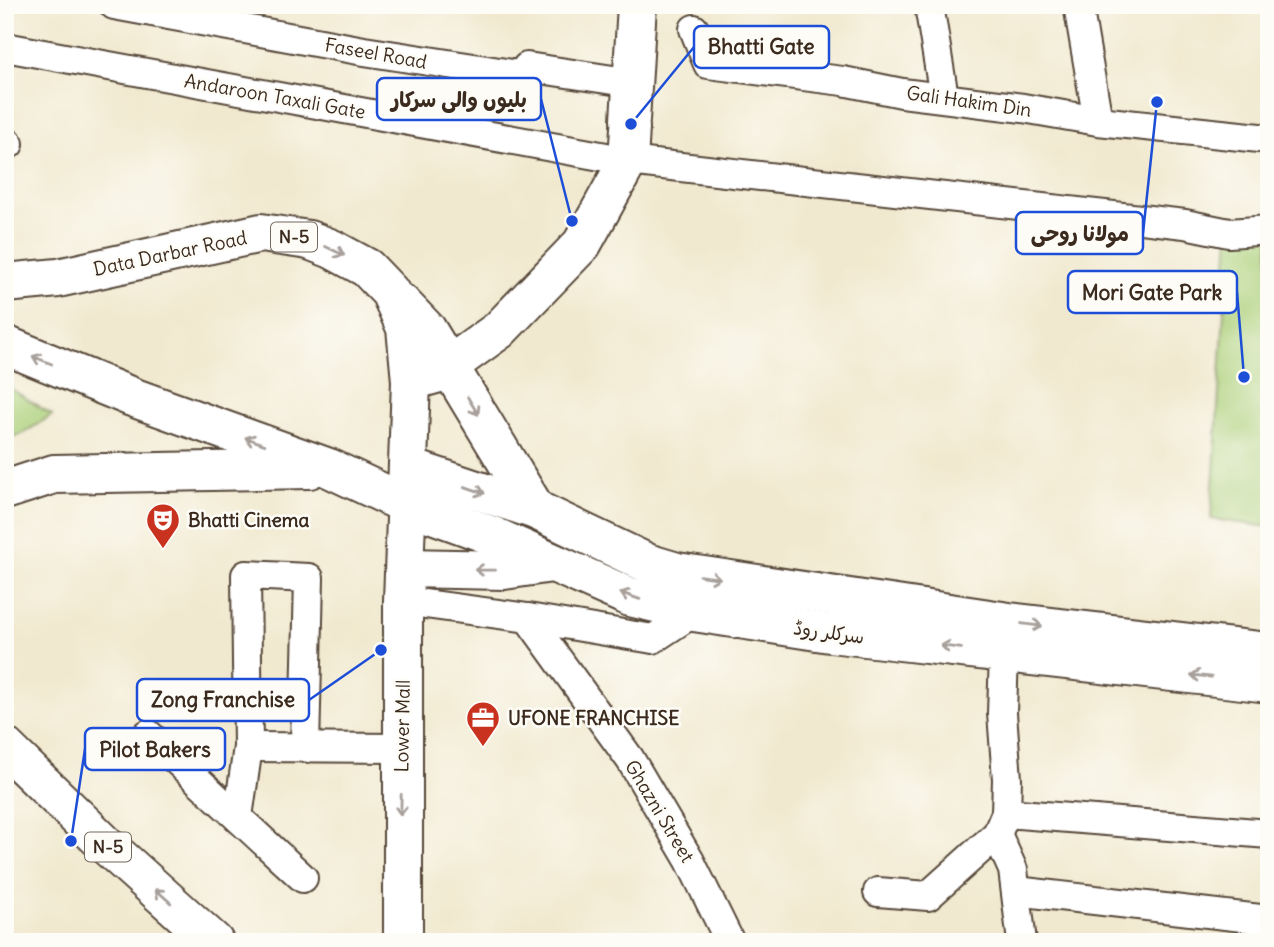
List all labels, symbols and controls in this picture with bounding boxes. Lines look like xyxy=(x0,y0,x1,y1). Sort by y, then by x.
callout: Bhatti Gate xyxy=(694,26,829,68)
street label: Faseel Road xyxy=(323,32,429,74)
text: Bhatti Gate xyxy=(707,33,815,60)
street label: Andaroon Taxali Gate xyxy=(183,68,367,124)
callout: بلیوں والی سرکار xyxy=(377,78,541,120)
street label: Gali Hakim Din xyxy=(905,80,1033,122)
text: بلیوں والی سرکار xyxy=(389,86,527,114)
callout: مولانا روحی xyxy=(1016,212,1143,254)
text: مولانا روحی xyxy=(1031,220,1129,248)
road number: N-5 xyxy=(271,222,317,251)
street label: Data Darbar Road xyxy=(91,225,249,281)
one-way arrow xyxy=(324,245,345,258)
callout: Mori Gate Park xyxy=(1068,271,1237,313)
text: Mori Gate Park xyxy=(1082,279,1223,306)
one-way arrow xyxy=(32,353,54,366)
one-way arrow xyxy=(467,395,481,415)
one-way arrow xyxy=(244,434,266,446)
one-way arrow xyxy=(464,484,486,497)
theatre icon: Bhatti Cinema xyxy=(144,501,182,550)
place label: Bhatti Cinema xyxy=(188,508,310,532)
one-way arrow xyxy=(474,563,497,577)
one-way arrow xyxy=(698,571,721,584)
one-way arrow xyxy=(619,589,641,601)
street label: سرکلر روڈ xyxy=(792,615,866,649)
one-way arrow xyxy=(1020,619,1043,632)
one-way arrow xyxy=(940,641,962,654)
one-way arrow xyxy=(1190,669,1213,682)
callout: Zong Franchise xyxy=(137,679,309,721)
street label: Lower Mall xyxy=(389,679,415,773)
text: Zong Franchise xyxy=(151,686,295,713)
office icon: UFONE FRANCHISE xyxy=(464,699,502,748)
place label: UFONE FRANCHISE xyxy=(508,706,679,730)
callout: Pilot Bakers xyxy=(85,728,225,770)
text: Pilot Bakers xyxy=(99,736,211,763)
street label: Ghazni Street xyxy=(620,755,700,867)
one-way arrow xyxy=(394,794,408,817)
road number: N-5 xyxy=(85,832,131,862)
one-way arrow xyxy=(154,888,172,904)

